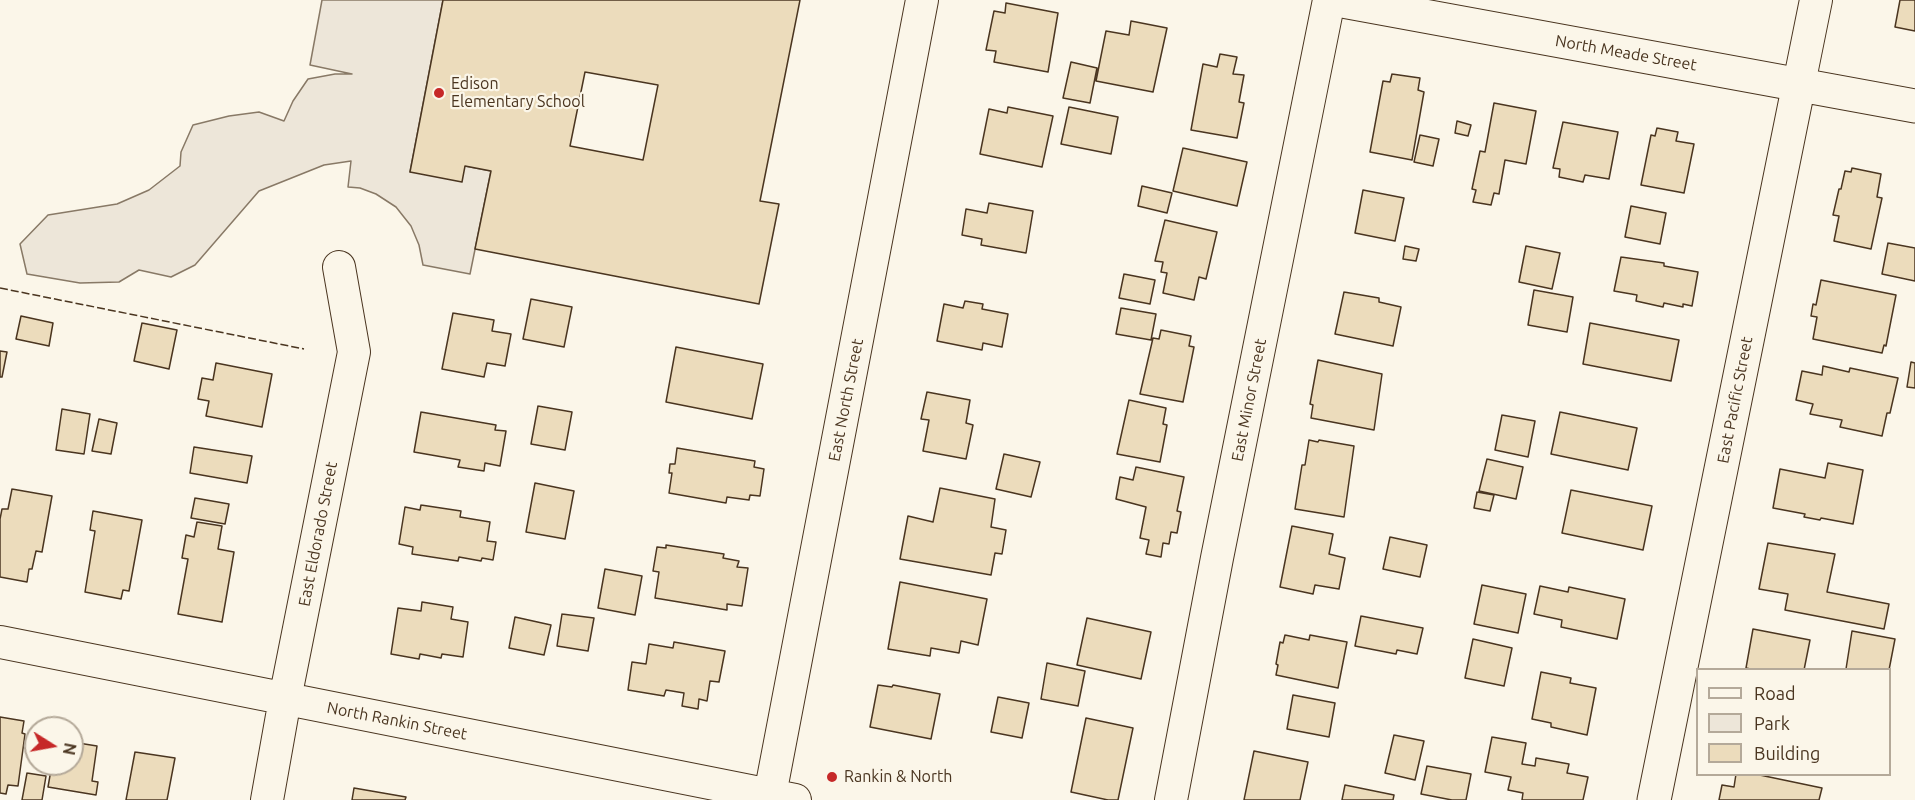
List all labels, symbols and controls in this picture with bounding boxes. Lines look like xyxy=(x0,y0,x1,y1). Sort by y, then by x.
street label: North Meade Street xyxy=(1554,31,1698,75)
place label: Edison Elementary School xyxy=(451,74,585,112)
marker: Edison Elementary School xyxy=(432,86,446,100)
street label: East Pacific Street xyxy=(1713,335,1757,465)
street label: East North Street xyxy=(825,337,867,463)
street label: East Minor Street xyxy=(1228,337,1270,463)
street label: East Eldorado Street xyxy=(295,460,341,608)
legend xyxy=(1696,668,1891,776)
text: Road xyxy=(1754,683,1796,703)
street label: North Rankin Street xyxy=(325,698,469,744)
text: Park xyxy=(1754,713,1790,733)
north arrow xyxy=(24,716,84,776)
text: N xyxy=(60,741,80,757)
text: Building xyxy=(1754,743,1820,763)
place label: Rankin & North xyxy=(844,767,952,787)
marker: Rankin & North xyxy=(825,770,839,784)

